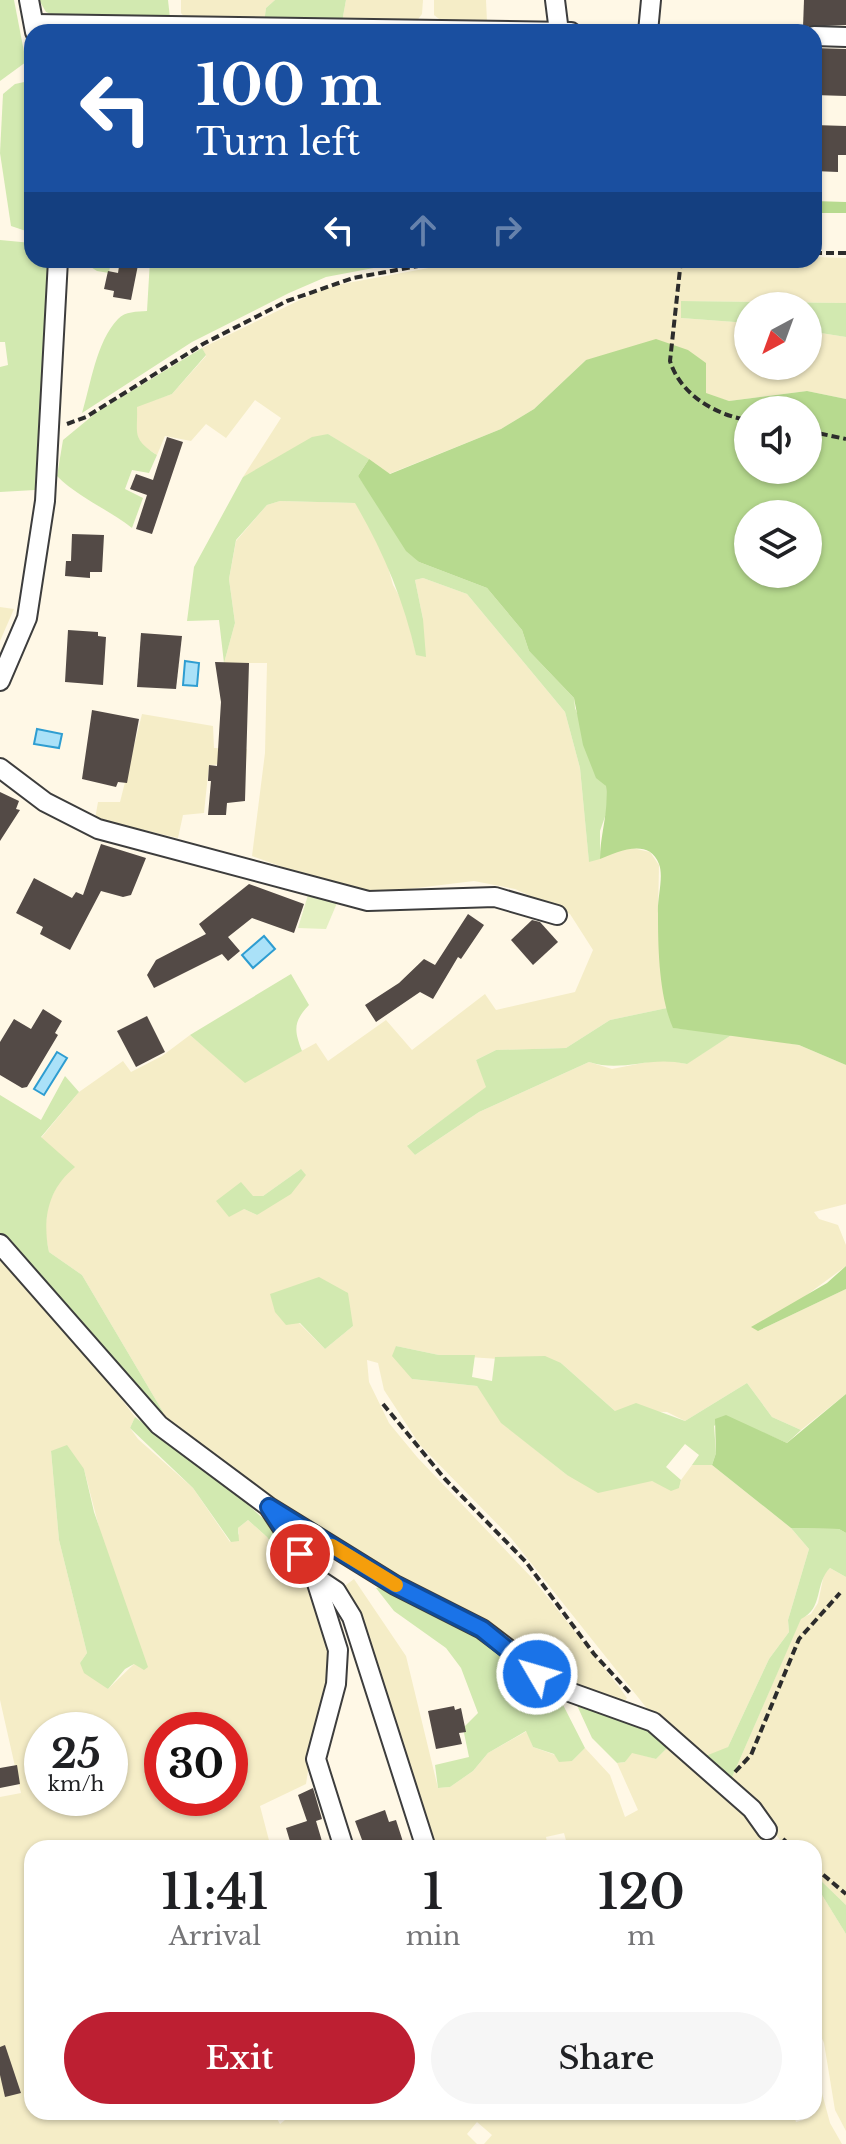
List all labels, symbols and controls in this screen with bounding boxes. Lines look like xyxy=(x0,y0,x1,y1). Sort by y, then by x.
text: 100 m xyxy=(196,51,382,120)
icon: left xyxy=(64,56,168,160)
text: Turn left xyxy=(196,120,360,165)
icon: left xyxy=(317,208,361,252)
icon: ahead xyxy=(401,208,445,252)
icon: right xyxy=(485,208,529,252)
north arrow xyxy=(734,292,822,380)
map controls xyxy=(734,292,822,588)
button: sound xyxy=(734,396,822,484)
button: layers xyxy=(734,500,822,588)
pin xyxy=(266,1520,334,1588)
icon: arrive xyxy=(278,1532,322,1576)
position arrow xyxy=(495,1632,579,1716)
speed limit sign: 30 xyxy=(144,1712,248,1816)
text: 25 xyxy=(51,1729,101,1779)
text: km/h xyxy=(48,1772,104,1796)
text: 11:41 xyxy=(161,1862,269,1922)
text: 1 xyxy=(422,1862,444,1922)
text: 120 xyxy=(597,1862,685,1922)
text: Arrival xyxy=(169,1920,261,1952)
text: min xyxy=(406,1920,460,1952)
text: m xyxy=(627,1920,655,1952)
button: Exit xyxy=(64,2012,415,2104)
button: Share xyxy=(431,2012,782,2104)

